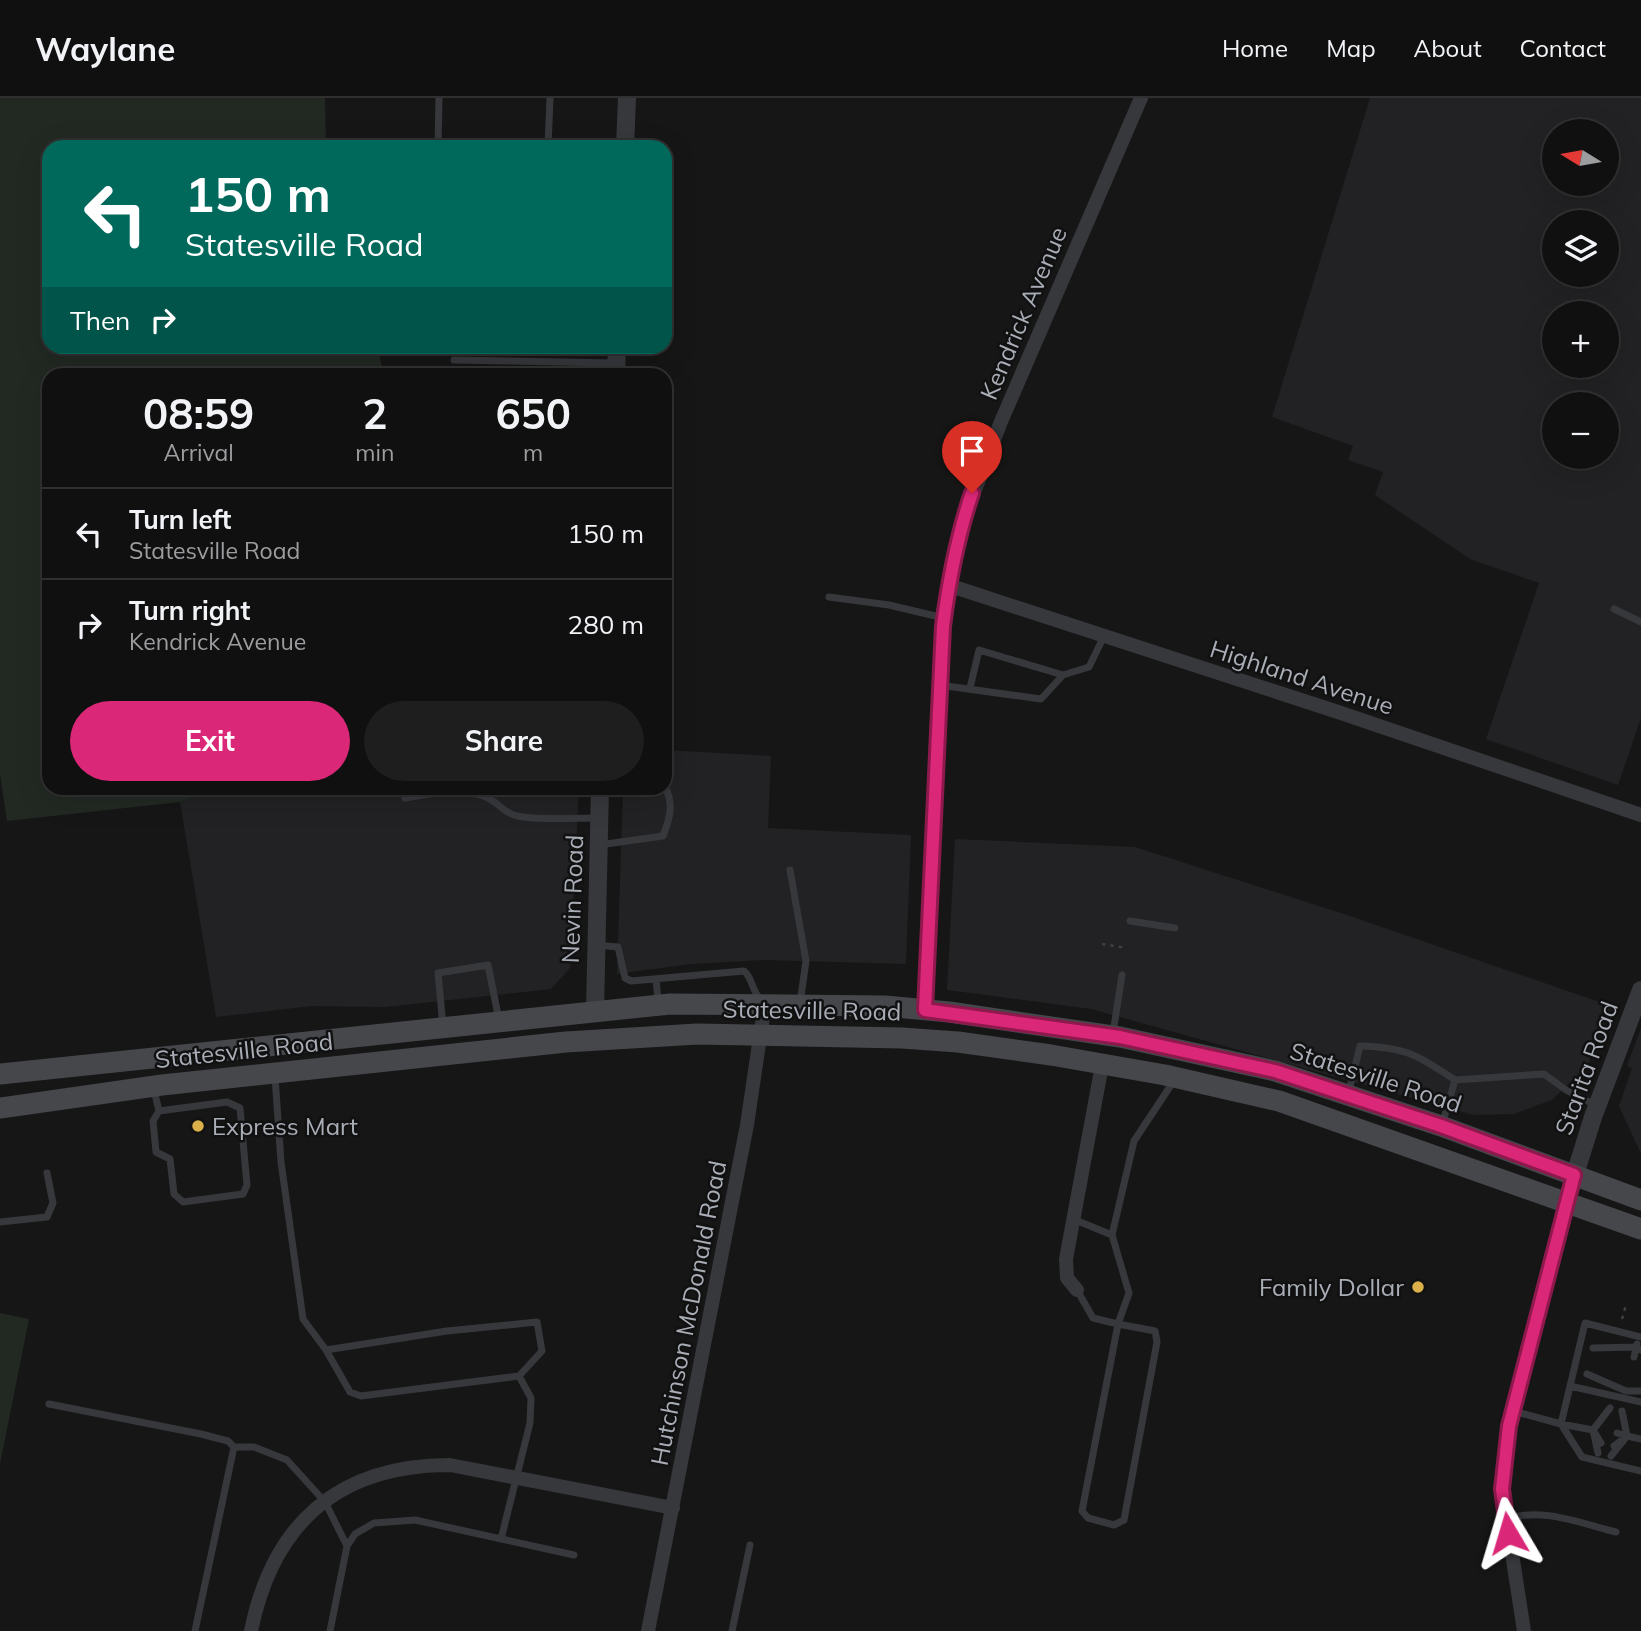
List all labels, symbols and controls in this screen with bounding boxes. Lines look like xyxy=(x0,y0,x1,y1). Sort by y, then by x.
text: Waylane xyxy=(35,28,175,69)
text: Home xyxy=(1222,33,1288,63)
text: Map xyxy=(1326,33,1376,63)
text: About xyxy=(1414,33,1482,63)
text: Contact xyxy=(1520,33,1606,63)
north arrow xyxy=(1542,119,1619,196)
map controls xyxy=(1542,119,1619,469)
text: 150 m xyxy=(185,163,331,224)
icon: left xyxy=(70,168,161,259)
button: layers xyxy=(1542,210,1619,287)
street label: Kendrick Avenue xyxy=(973,222,1073,404)
text: Statesville Road xyxy=(185,224,423,264)
icon: right xyxy=(144,301,182,339)
button: + xyxy=(1542,301,1619,378)
text: Then xyxy=(70,304,130,337)
text: 08:59 xyxy=(143,387,254,440)
text: 2 xyxy=(362,387,387,440)
text: 650 xyxy=(495,387,571,440)
button: − xyxy=(1542,392,1619,469)
pin xyxy=(942,421,1002,493)
icon: arrive xyxy=(953,432,991,470)
text: Arrival xyxy=(163,438,234,467)
text: min xyxy=(355,438,394,467)
text: m xyxy=(523,438,543,467)
text: Turn left xyxy=(129,503,231,536)
icon: left xyxy=(70,515,108,553)
text: 150 m xyxy=(568,517,644,550)
text: Statesville Road xyxy=(129,536,300,565)
text: Turn right xyxy=(129,594,250,627)
icon: right xyxy=(70,606,108,644)
text: 280 m xyxy=(568,608,644,641)
text: Kendrick Avenue xyxy=(129,627,306,656)
street label: Highland Avenue xyxy=(1207,633,1397,721)
button: Exit xyxy=(70,701,350,781)
button: Share xyxy=(364,701,644,781)
street label: Nevin Road xyxy=(555,834,589,964)
street label: Statesville Road xyxy=(722,993,902,1027)
street label: Starita Road xyxy=(1548,997,1624,1139)
street label: Statesville Road xyxy=(154,1026,334,1074)
street label: Statesville Road xyxy=(1286,1035,1466,1119)
place label: Express Mart xyxy=(212,1111,358,1141)
marker: Express Mart xyxy=(190,1118,206,1134)
street label: Hutchinson McDonald Road xyxy=(644,1158,732,1468)
place label: Family Dollar xyxy=(1259,1272,1404,1302)
marker: Family Dollar xyxy=(1410,1279,1426,1295)
position arrow xyxy=(1471,1496,1545,1570)

